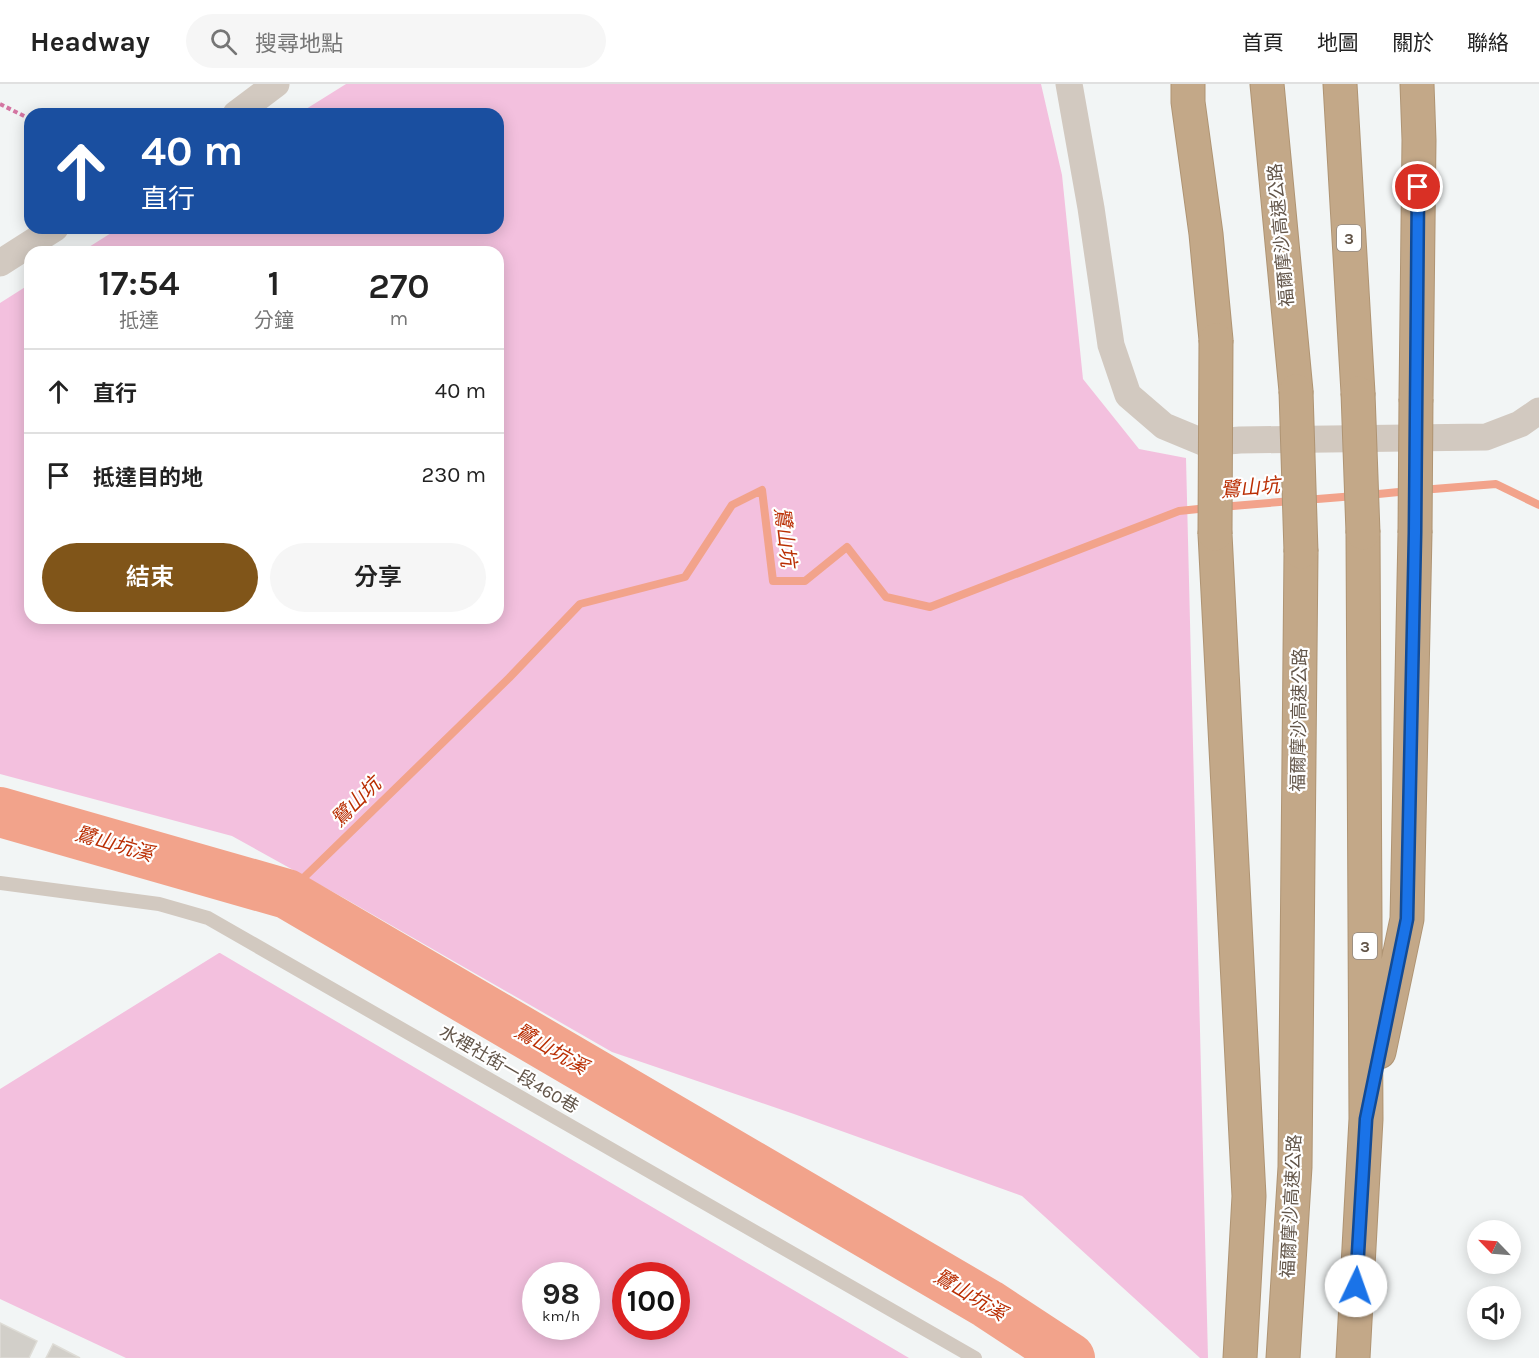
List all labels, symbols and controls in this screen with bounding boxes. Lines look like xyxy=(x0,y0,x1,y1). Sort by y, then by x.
search box xyxy=(186,14,606,68)
text: Headway xyxy=(30,25,150,58)
icon: search xyxy=(207,25,240,58)
text: 搜尋地點 xyxy=(255,31,343,57)
text: 首頁 xyxy=(1242,31,1284,55)
text: 地圖 xyxy=(1317,31,1359,55)
text: 關於 xyxy=(1392,31,1434,55)
text: 聯絡 xyxy=(1467,31,1509,55)
text: 40 m xyxy=(141,126,243,176)
icon: ahead xyxy=(42,132,120,210)
pin xyxy=(1392,161,1443,212)
street label: 福爾摩沙高速公路 xyxy=(1264,162,1298,308)
icon: arrive xyxy=(1401,170,1434,203)
text: 直行 xyxy=(141,183,195,215)
road number: 3 xyxy=(1337,225,1361,251)
text: 17:54 xyxy=(98,262,180,304)
text: 1 xyxy=(268,262,280,304)
text: 270 xyxy=(368,265,430,307)
text: m xyxy=(390,307,408,330)
text: 抵達 xyxy=(119,309,159,332)
text: 分鐘 xyxy=(254,309,294,332)
icon: ahead xyxy=(42,375,75,408)
text: 40 m xyxy=(435,378,486,404)
text: 直行 xyxy=(93,381,137,407)
icon: arrive xyxy=(42,459,75,492)
text: 230 m xyxy=(421,462,486,488)
text: 抵達目的地 xyxy=(93,465,203,491)
water label: 鷺山坑 xyxy=(1219,474,1284,502)
water label: 鷺山坑 xyxy=(770,506,800,571)
button: 結束 xyxy=(42,543,258,612)
button: 分享 xyxy=(270,543,486,612)
street label: 福爾摩沙高速公路 xyxy=(1287,648,1311,792)
water label: 鷺山坑 xyxy=(327,771,387,831)
water label: 鷺山坑溪 xyxy=(72,822,159,867)
road number: 3 xyxy=(1353,933,1377,959)
water label: 鷺山坑溪 xyxy=(511,1019,594,1080)
street label: 水裡社街一段460巷 xyxy=(435,1020,583,1118)
street label: 福爾摩沙高速公路 xyxy=(1276,1134,1306,1278)
north arrow xyxy=(1467,1220,1521,1274)
map controls xyxy=(1467,1220,1521,1340)
position arrow xyxy=(1324,1254,1388,1318)
speed limit sign: 100 xyxy=(612,1262,690,1340)
water label: 鷺山坑溪 xyxy=(930,1265,1013,1327)
text: 98 xyxy=(542,1276,580,1312)
button: sound xyxy=(1467,1286,1521,1340)
text: km/h xyxy=(542,1307,580,1325)

